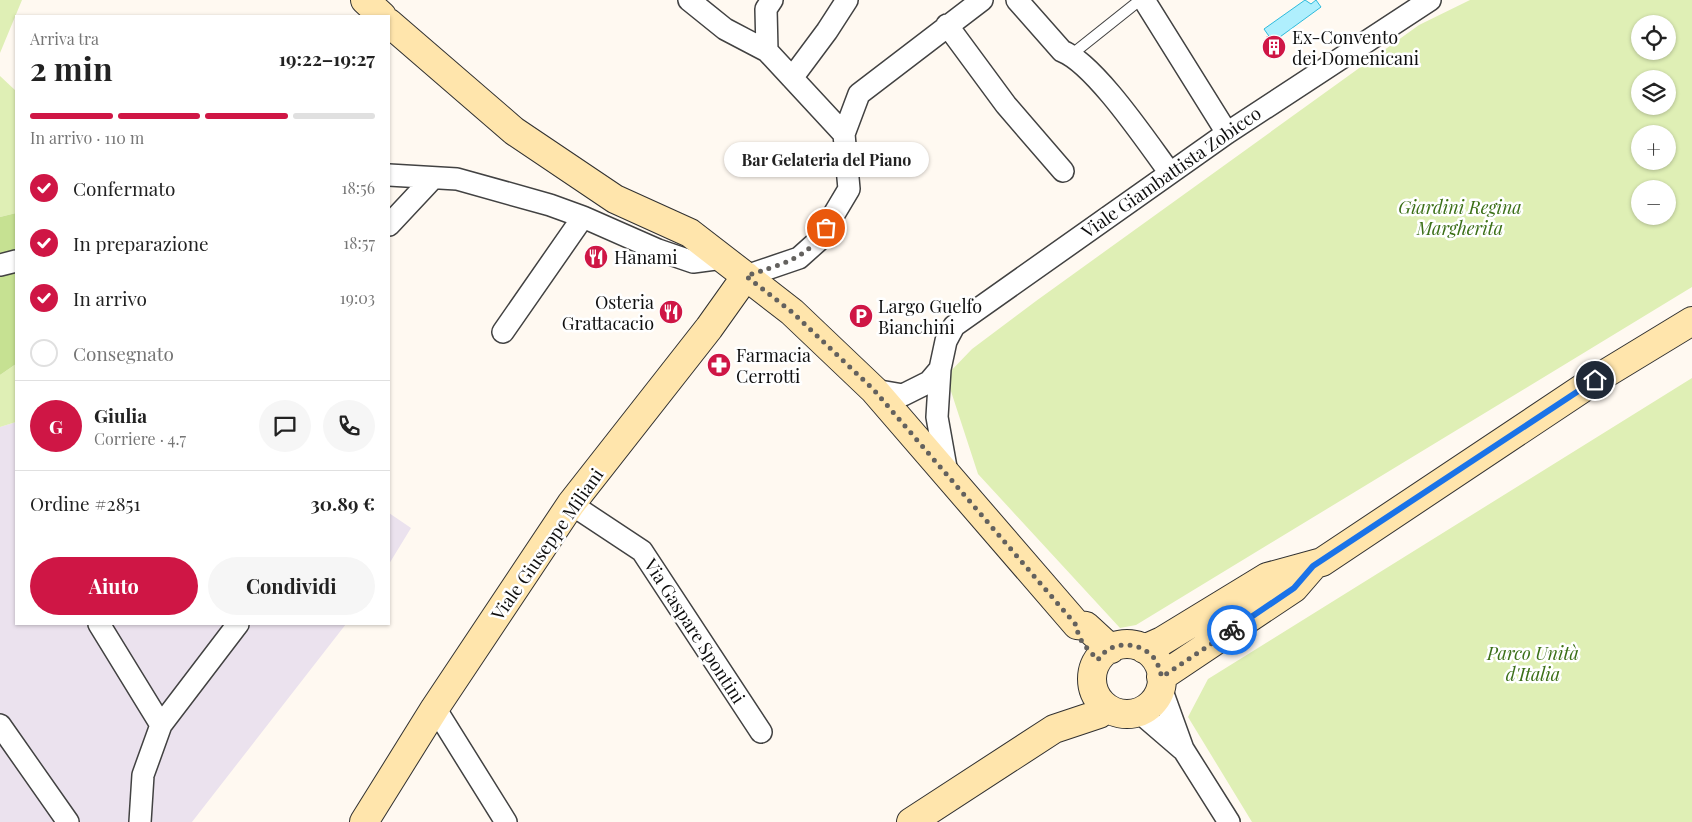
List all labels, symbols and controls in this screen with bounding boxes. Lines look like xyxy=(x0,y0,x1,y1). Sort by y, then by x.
map controls xyxy=(1631,15,1676,225)
button: locate xyxy=(1631,15,1676,60)
place label: Ex-Convento dei Domenicani xyxy=(1292,25,1419,70)
text: Arriva tra xyxy=(30,28,99,49)
building icon: Ex-Convento dei Domenicani xyxy=(1261,34,1287,60)
text: 19:22–19:27 xyxy=(279,45,375,71)
text: 2 min xyxy=(30,46,113,89)
button: layers xyxy=(1631,70,1676,115)
street label: Viale Giambattista Zobicco xyxy=(1076,101,1266,244)
button: + xyxy=(1631,125,1676,170)
text: In arrivo · 110 m xyxy=(30,127,144,148)
callout: Bar Gelateria del Piano xyxy=(724,143,928,178)
text: Bar Gelateria del Piano xyxy=(742,149,911,170)
icon: check xyxy=(30,174,58,202)
text: Confermato xyxy=(73,175,175,201)
text: 18:56 xyxy=(342,177,375,198)
button: − xyxy=(1631,180,1676,225)
park label: Giardini Regina Margherita xyxy=(1398,195,1522,240)
pin xyxy=(805,207,847,249)
icon: bag xyxy=(812,214,840,242)
icon: check xyxy=(30,229,58,257)
text: In preparazione xyxy=(73,230,209,256)
text: 18:57 xyxy=(343,232,375,253)
restaurant icon: Hanami xyxy=(583,244,609,270)
place label: Hanami xyxy=(614,245,677,269)
icon: check xyxy=(30,284,58,312)
text: In arrivo xyxy=(73,285,147,311)
text: 19:03 xyxy=(340,287,375,308)
place label: Osteria Grattacacio xyxy=(562,290,654,335)
place label: Largo Guelfo Bianchini xyxy=(878,294,982,339)
restaurant icon: Osteria Grattacacio xyxy=(658,299,684,325)
parking icon: Largo Guelfo Bianchini xyxy=(848,303,874,329)
text: Consegnato xyxy=(73,340,174,366)
place label: Farmacia Cerrotti xyxy=(736,343,811,388)
pharmacy icon: Farmacia Cerrotti xyxy=(706,352,732,378)
pin xyxy=(1574,359,1616,401)
icon: home xyxy=(1581,366,1609,394)
button: chat xyxy=(259,400,311,452)
button: phone xyxy=(323,400,375,452)
text: Giulia xyxy=(94,402,147,428)
text: G xyxy=(49,413,63,439)
text: Corriere · 4.7 xyxy=(94,428,186,449)
street label: Viale Giuseppe Miliani xyxy=(485,463,608,625)
text: Ordine #2851 xyxy=(30,490,140,516)
text: 30.89 € xyxy=(311,490,375,516)
street label: Via Gaspare Spontini xyxy=(639,553,751,708)
button: Aiuto xyxy=(30,557,198,615)
button: Condividi xyxy=(208,557,375,615)
courier xyxy=(1207,605,1257,655)
icon: bike xyxy=(1218,616,1246,644)
park label: Parco Unità d'Italia xyxy=(1486,641,1579,686)

